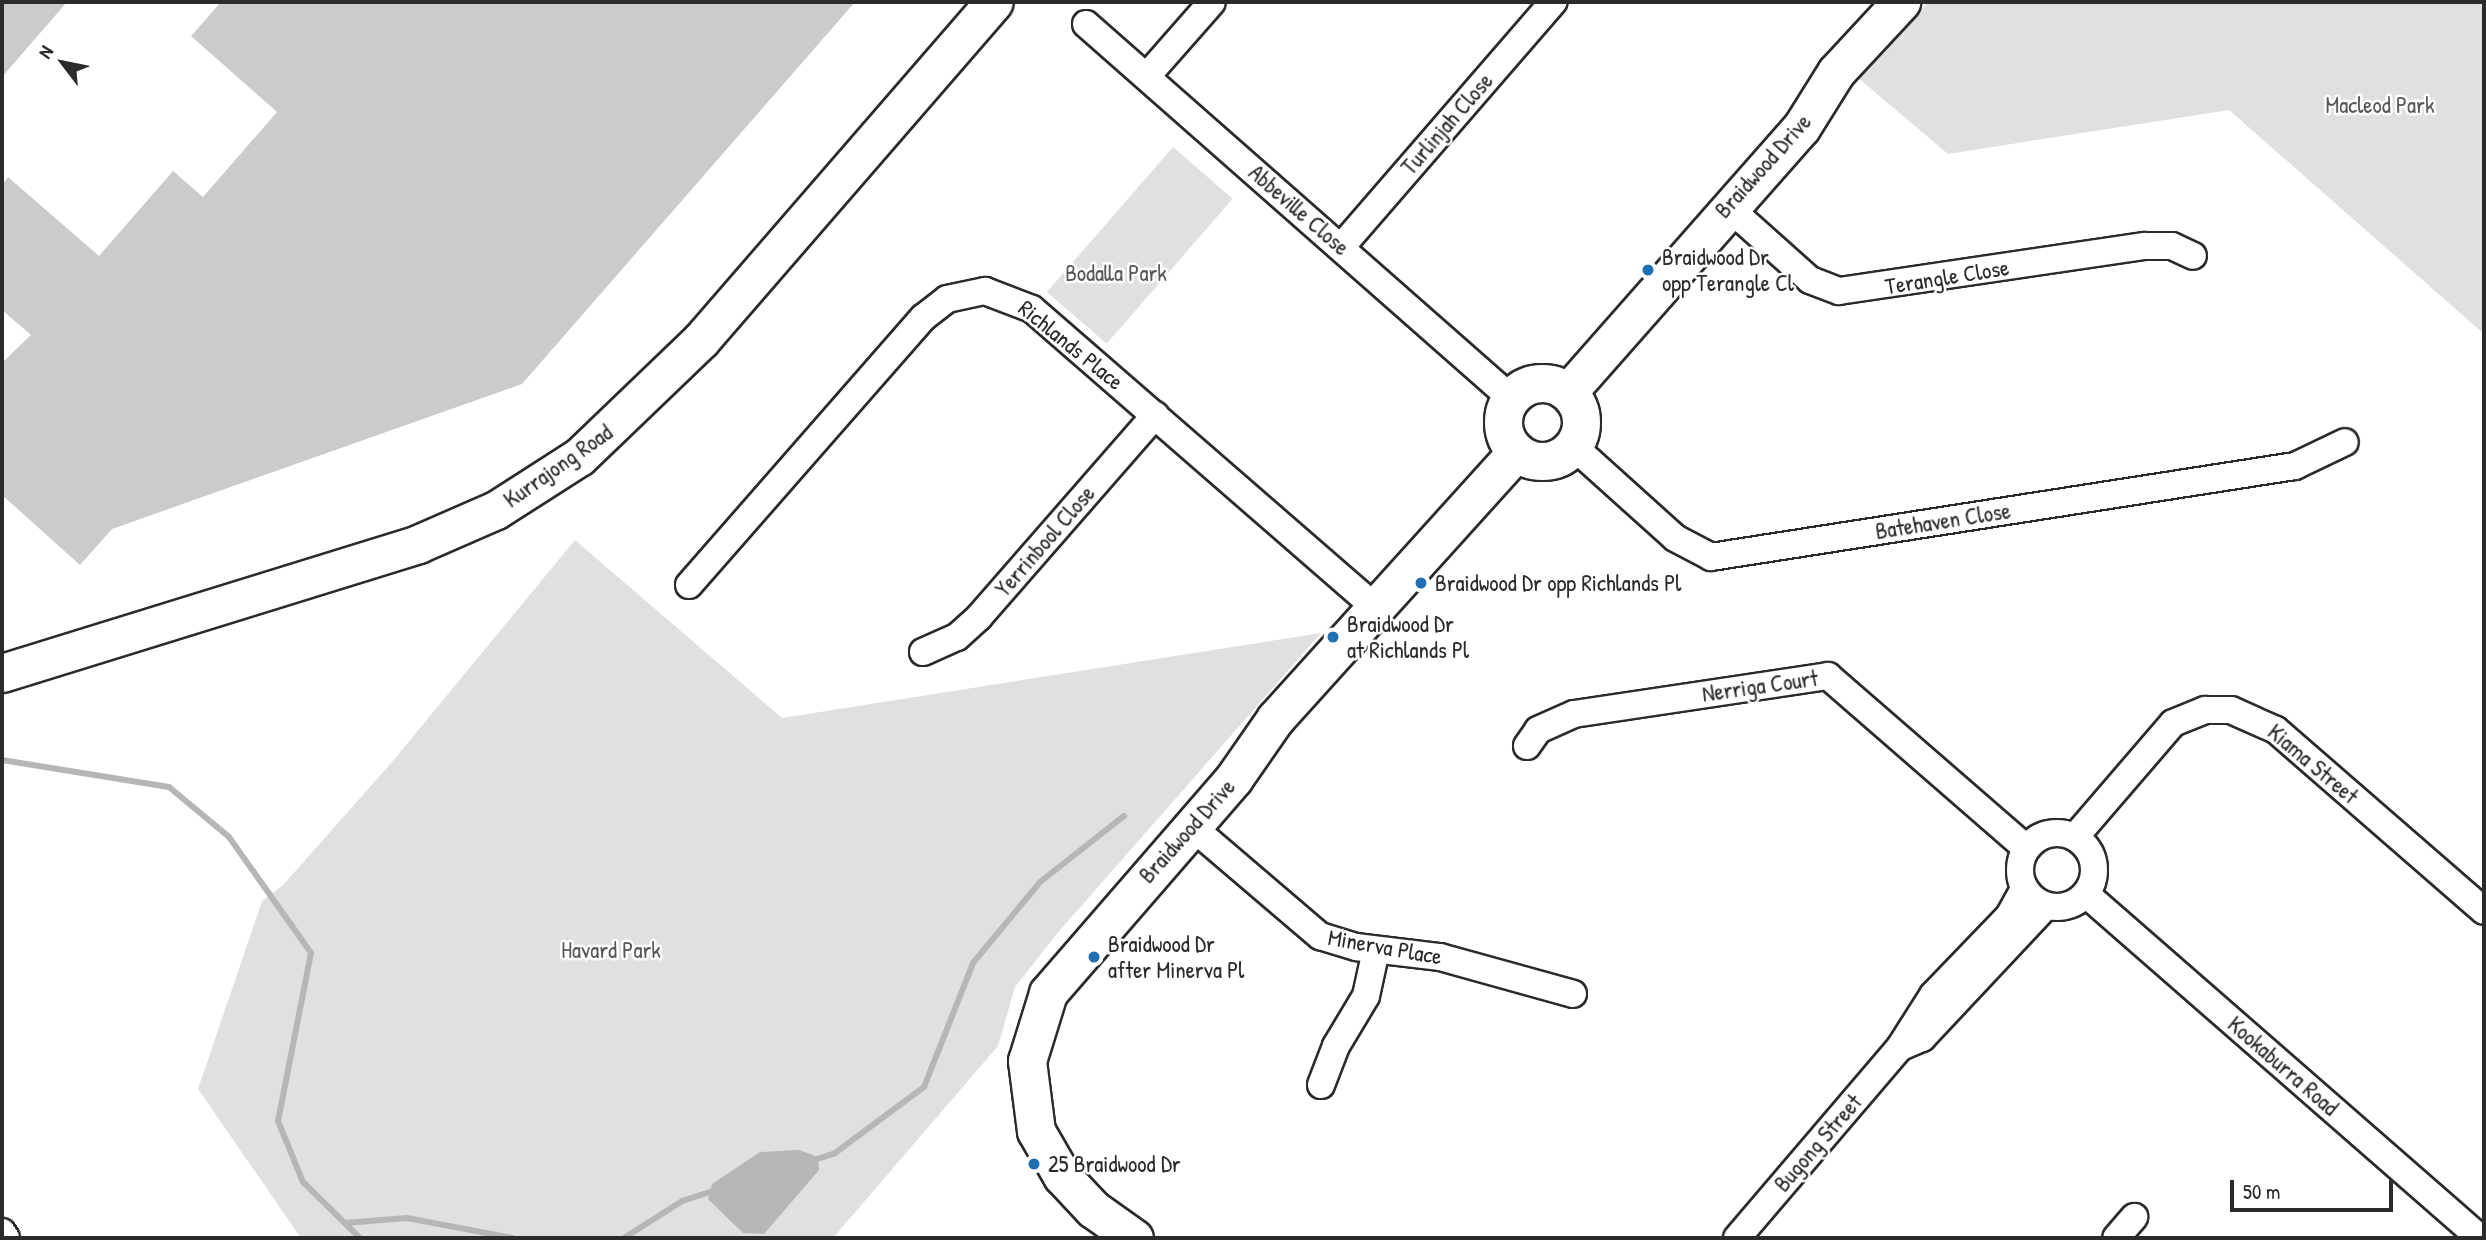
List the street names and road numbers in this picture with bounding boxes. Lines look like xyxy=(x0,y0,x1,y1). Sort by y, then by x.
street label: Turlinjah Close xyxy=(1395,67,1499,181)
street label: Braidwood Drive xyxy=(1709,108,1817,224)
street label: Abbeville Close xyxy=(1243,159,1355,261)
street label: Terangle Close xyxy=(1883,254,2011,300)
street label: Richlands Place xyxy=(1013,294,1129,396)
street label: Kurrajong Road xyxy=(498,418,618,514)
street label: Yerrinbool Close xyxy=(989,480,1101,602)
street label: Batehaven Close xyxy=(1873,497,2013,545)
street label: Nerriga Court xyxy=(1700,664,1820,708)
street label: Kiama Street xyxy=(2262,718,2364,810)
street label: Braidwood Drive xyxy=(1133,773,1241,889)
street label: Minerva Place xyxy=(1326,923,1444,971)
street label: Kookaburra Road xyxy=(2222,1010,2344,1122)
street label: Bugong Street xyxy=(1768,1089,1868,1197)

